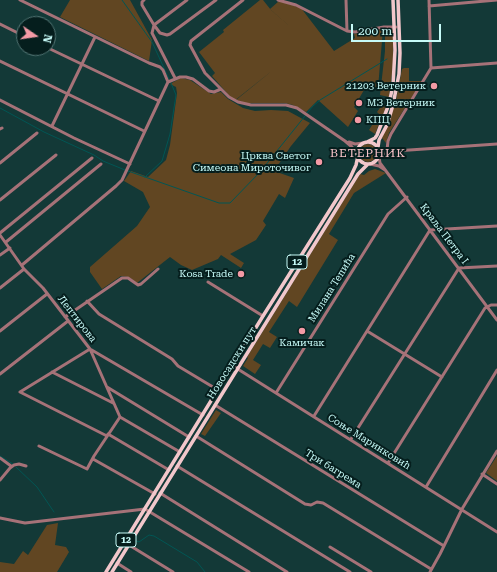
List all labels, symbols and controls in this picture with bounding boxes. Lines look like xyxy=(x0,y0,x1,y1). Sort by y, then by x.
north arrow xyxy=(16,16,56,56)
scale bar xyxy=(353,16,443,42)
text: 200 m xyxy=(358,24,392,38)
text: N xyxy=(40,33,54,44)
place label: 21203 Ветерник xyxy=(346,80,426,92)
marker: 21203 Ветерник xyxy=(429,81,439,91)
place label: МЗ Ветерник xyxy=(367,97,435,109)
marker: МЗ Ветерник xyxy=(354,98,364,108)
place label: КПЦ xyxy=(366,114,390,126)
marker: КПЦ xyxy=(353,115,363,125)
district label: ВЕТЕРНИК xyxy=(330,146,406,160)
place label: Црква Светог Симеона Мироточивог xyxy=(193,150,311,174)
marker: Црква Светог Симеона Мироточивог xyxy=(314,157,324,167)
street label: Краља Петра I xyxy=(417,201,471,267)
street label: Милана Тепића xyxy=(306,251,358,325)
road number: 12 xyxy=(287,255,307,269)
place label: Kosa Trade xyxy=(179,268,233,280)
marker: Kosa Trade xyxy=(236,269,246,279)
street label: Лептирова xyxy=(55,293,99,345)
street label: Новосадски пут xyxy=(205,325,259,401)
marker: Камичак xyxy=(297,326,307,336)
place label: Камичак xyxy=(279,337,325,349)
street label: Соње Маринковић xyxy=(325,412,413,472)
street label: Три багрема xyxy=(303,447,363,491)
road number: 12 xyxy=(116,533,136,547)

